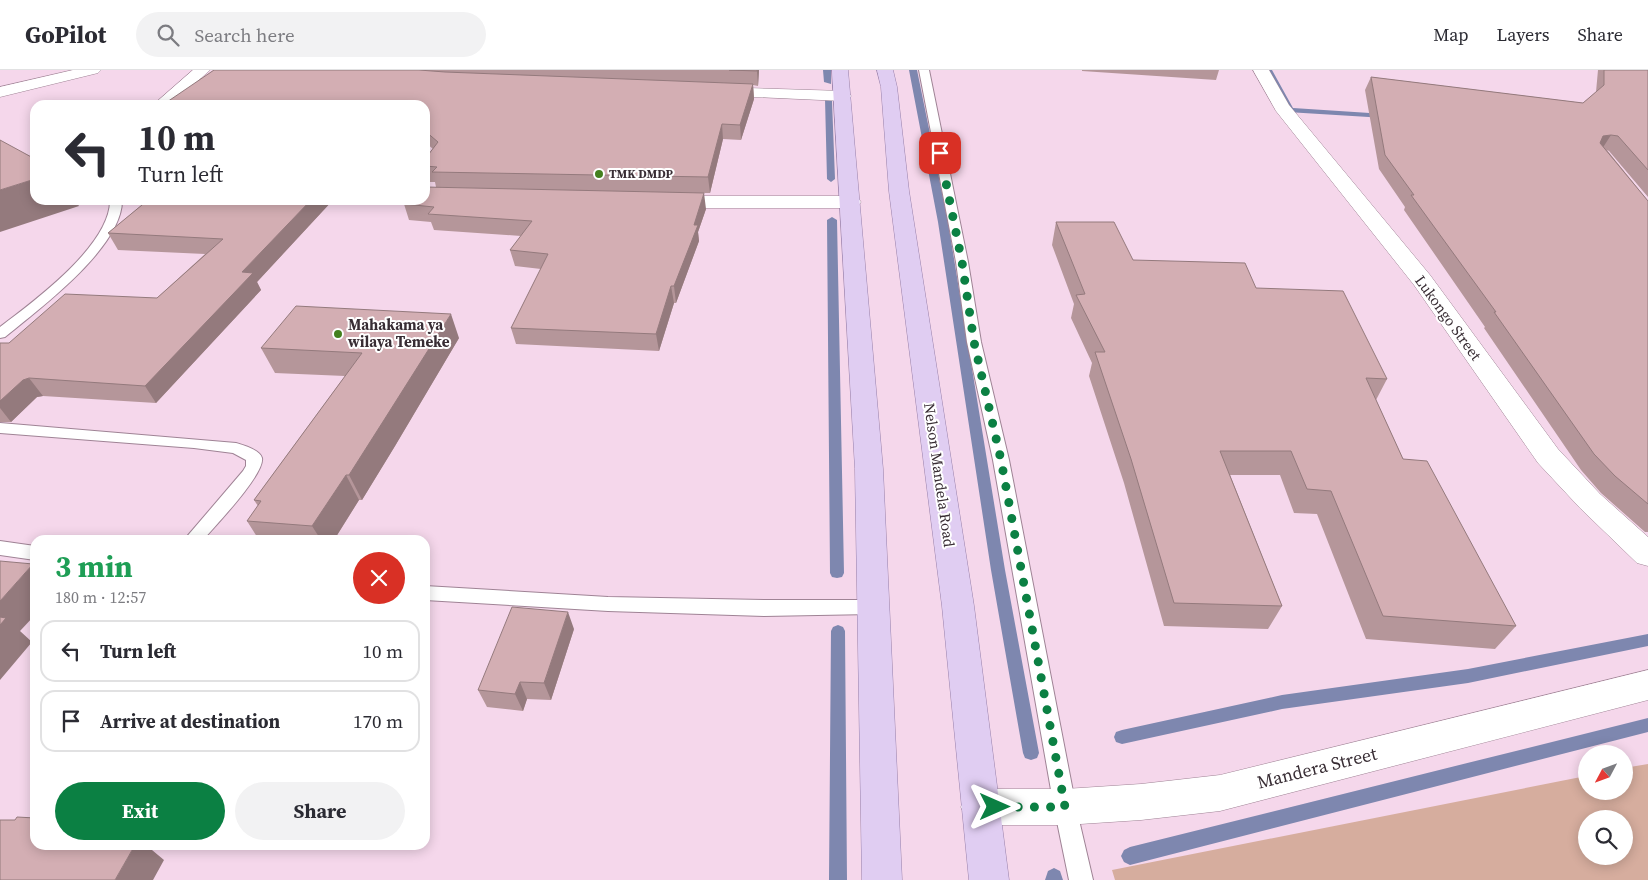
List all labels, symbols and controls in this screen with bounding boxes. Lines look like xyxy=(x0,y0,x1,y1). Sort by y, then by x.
search box xyxy=(136,12,486,57)
text: GoPilot xyxy=(25,18,106,51)
icon: search xyxy=(154,21,182,49)
text: Search here xyxy=(194,22,295,48)
text: Map xyxy=(1433,22,1468,47)
text: Layers xyxy=(1496,22,1549,47)
text: Share xyxy=(1577,22,1623,47)
text: 10 m xyxy=(138,114,215,162)
icon: left xyxy=(55,120,120,185)
pin xyxy=(919,132,961,174)
icon: arrive xyxy=(926,139,954,167)
text: Turn left xyxy=(138,159,223,189)
place label: TMK DMDP xyxy=(609,166,673,182)
marker: TMK DMDP xyxy=(593,168,605,180)
street label: Lukongo Street xyxy=(1410,271,1487,365)
place label: Mahakama ya wilaya Temeke xyxy=(347,314,450,352)
marker: Mahakama ya wilaya Temeke xyxy=(332,328,344,340)
street label: Nelson Mandela Road xyxy=(919,401,960,549)
text: 3 min xyxy=(55,546,133,587)
button: close xyxy=(353,552,405,604)
text: 180 m · 12:57 xyxy=(55,586,146,608)
icon: left xyxy=(57,637,85,665)
text: Turn left xyxy=(100,638,176,664)
text: 10 m xyxy=(362,638,403,664)
icon: arrive xyxy=(57,707,85,735)
text: Arrive at destination xyxy=(100,708,280,734)
text: 170 m xyxy=(353,708,403,734)
street label: Mandera Street xyxy=(1254,741,1379,794)
north arrow xyxy=(1578,745,1632,800)
map controls xyxy=(1578,745,1633,865)
position arrow xyxy=(968,780,1020,832)
button: Exit xyxy=(55,782,225,840)
button: Share xyxy=(235,782,405,840)
button: search xyxy=(1578,810,1633,865)

